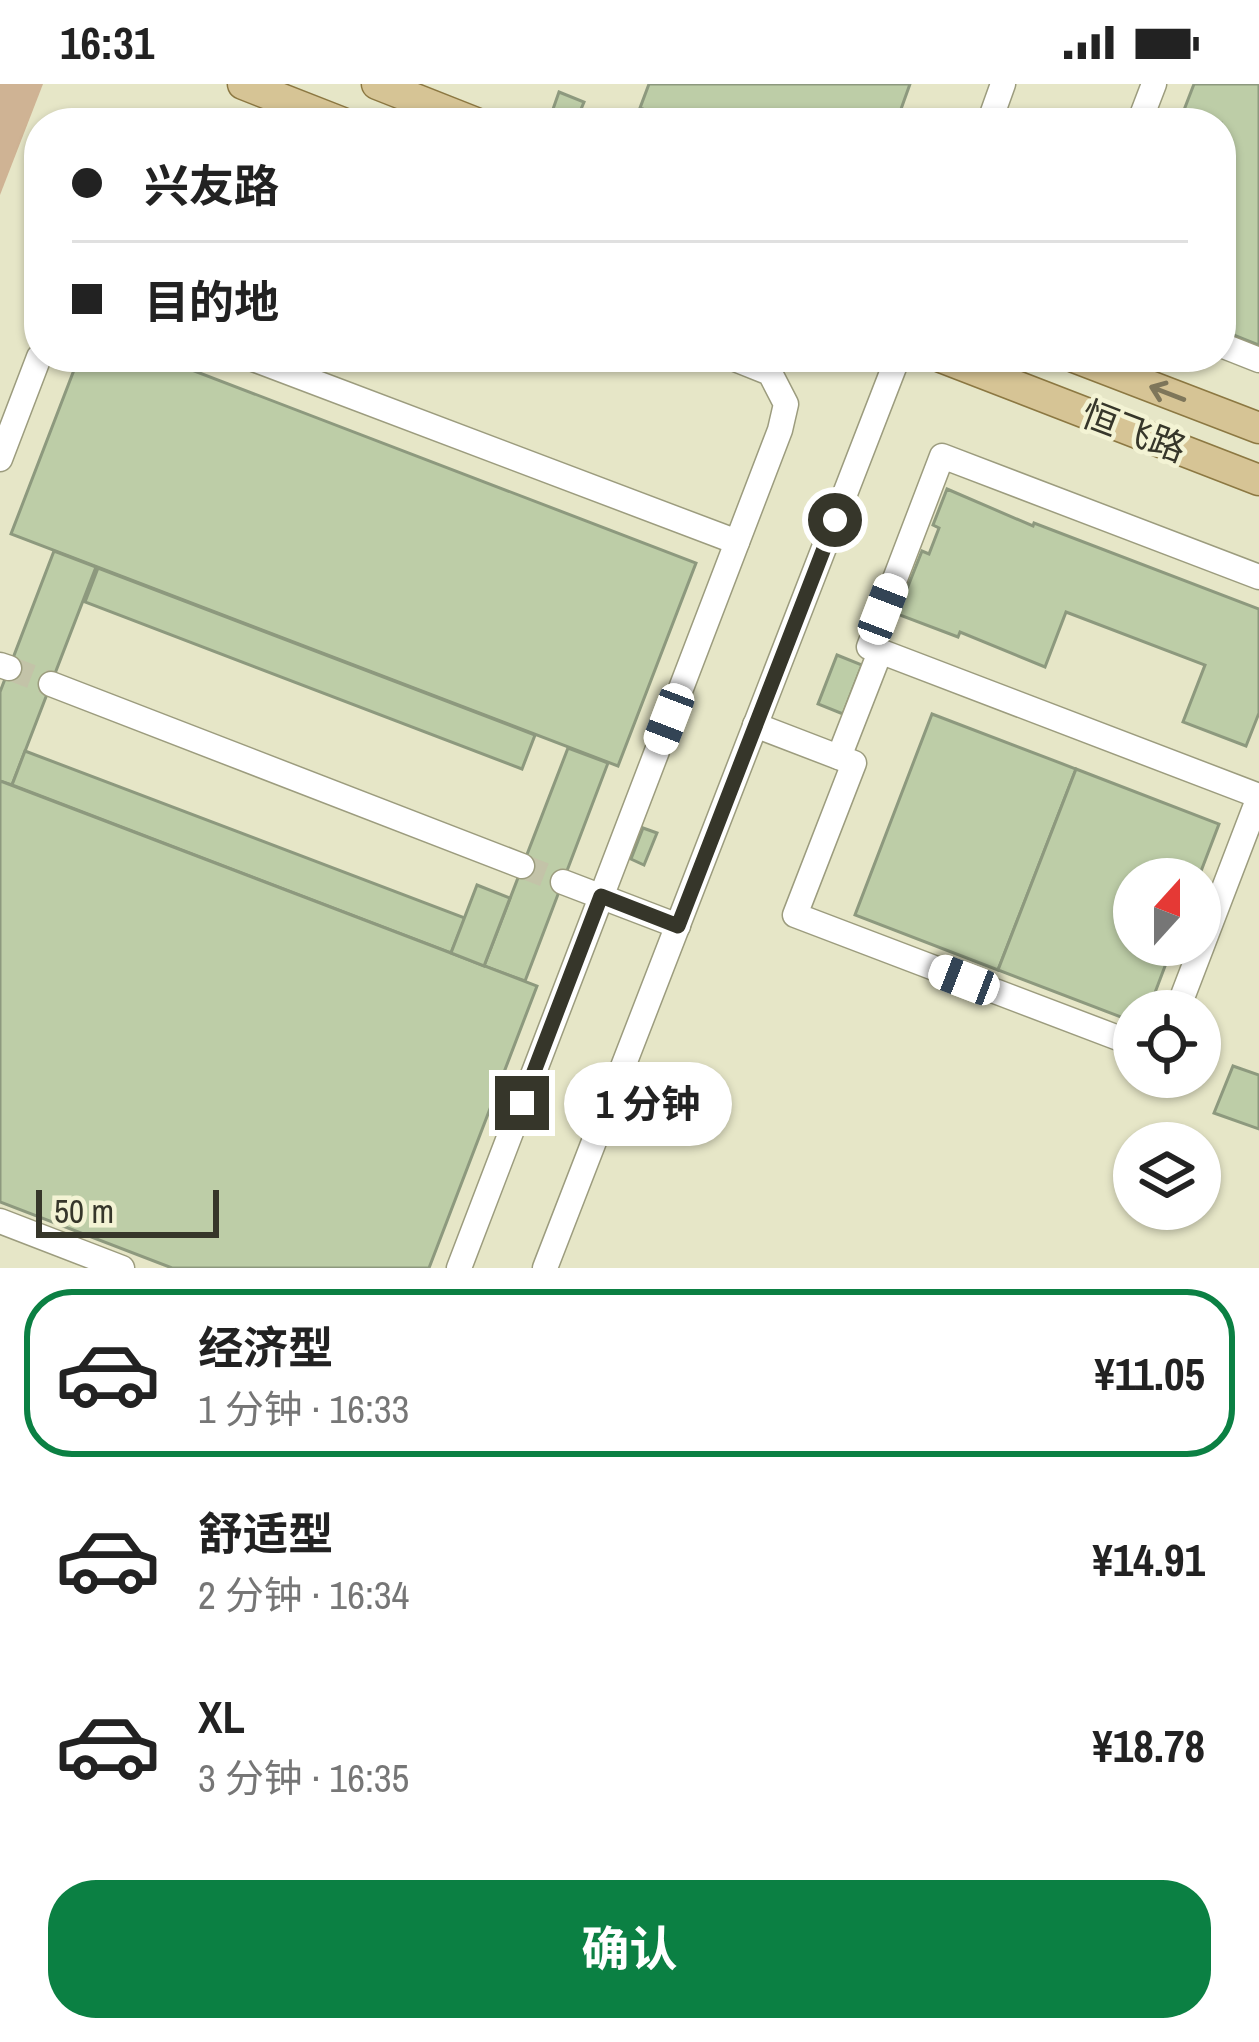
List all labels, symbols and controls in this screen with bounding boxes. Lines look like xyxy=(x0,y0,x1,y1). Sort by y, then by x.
text: 16:31 xyxy=(60,12,154,73)
text: 兴友路 xyxy=(144,155,279,216)
text: 目的地 xyxy=(144,271,279,332)
one-way arrow xyxy=(1149,380,1186,402)
street label: 恒飞路 xyxy=(1075,389,1193,473)
route start xyxy=(808,493,862,547)
car xyxy=(853,569,913,649)
car xyxy=(639,679,699,759)
north arrow xyxy=(1113,858,1221,966)
map controls xyxy=(1113,858,1221,1230)
car xyxy=(924,950,1004,1010)
button: locate xyxy=(1113,990,1221,1098)
callout: 1 分钟 xyxy=(564,1061,732,1145)
route end xyxy=(495,1076,549,1130)
text: 1 分钟 xyxy=(596,1078,700,1130)
button: layers xyxy=(1113,1122,1221,1230)
scale bar xyxy=(36,1184,219,1237)
text: 50 m xyxy=(54,1189,114,1233)
text: 经济型 xyxy=(198,1317,333,1378)
icon: car xyxy=(54,1319,162,1427)
text: ¥11.05 xyxy=(1094,1343,1205,1404)
text: 1 分钟 · 16:33 xyxy=(198,1383,409,1435)
text: 舒适型 xyxy=(198,1503,333,1564)
icon: car xyxy=(54,1505,162,1613)
text: ¥14.91 xyxy=(1092,1529,1205,1590)
text: 2 分钟 · 16:34 xyxy=(198,1569,409,1621)
text: XL xyxy=(198,1686,245,1747)
icon: car xyxy=(54,1691,162,1799)
text: ¥18.78 xyxy=(1092,1715,1205,1776)
text: 3 分钟 · 16:35 xyxy=(198,1752,409,1804)
button: 确认 xyxy=(48,1880,1211,2018)

